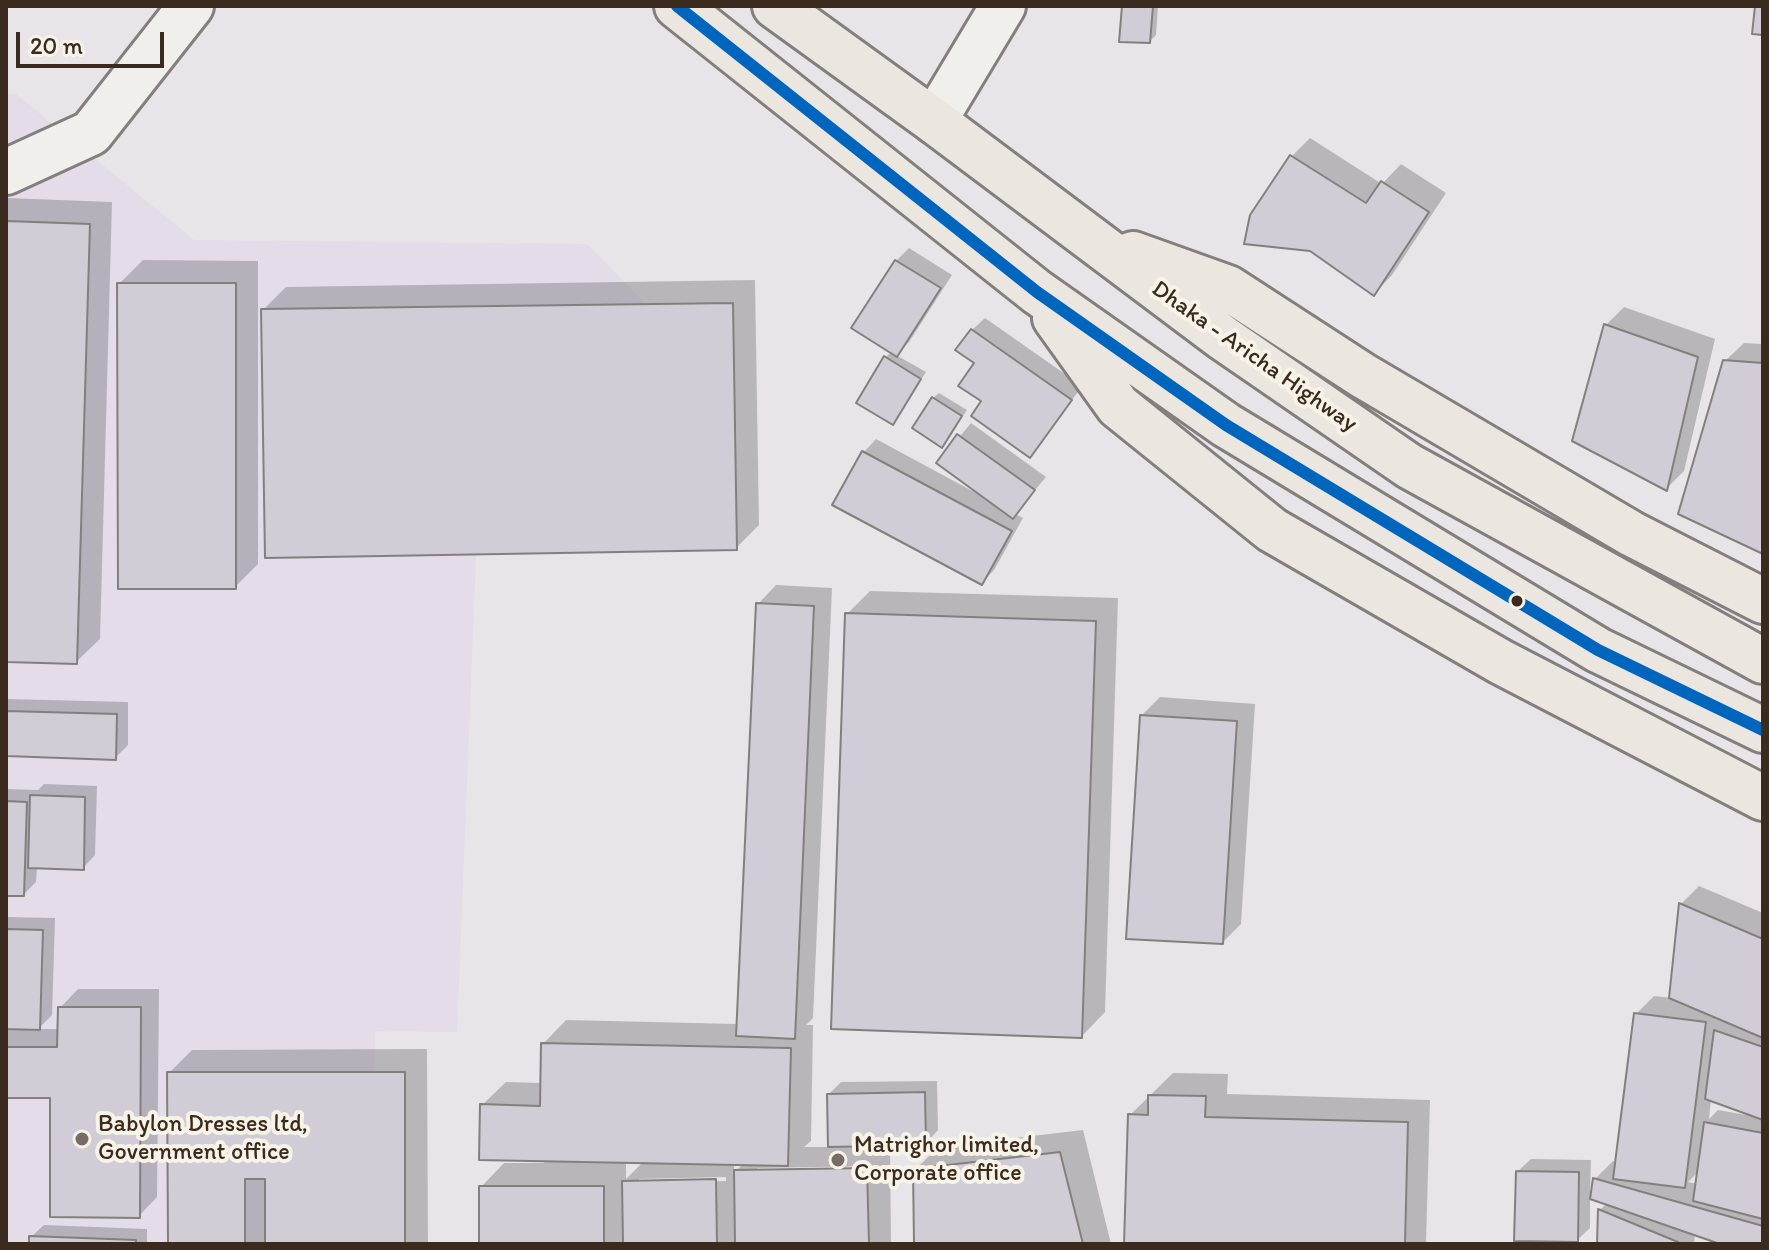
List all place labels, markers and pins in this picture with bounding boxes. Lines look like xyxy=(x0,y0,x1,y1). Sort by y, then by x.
unlabelled marker xyxy=(1509,593,1525,609)
place label: Babylon Dresses ltd, Government office xyxy=(98,1111,308,1167)
marker: Babylon Dresses ltd, Government office xyxy=(73,1130,91,1148)
place label: Matrighor limited, Corporate office xyxy=(854,1132,1039,1188)
marker: Matrighor limited, Corporate office xyxy=(829,1151,847,1169)

